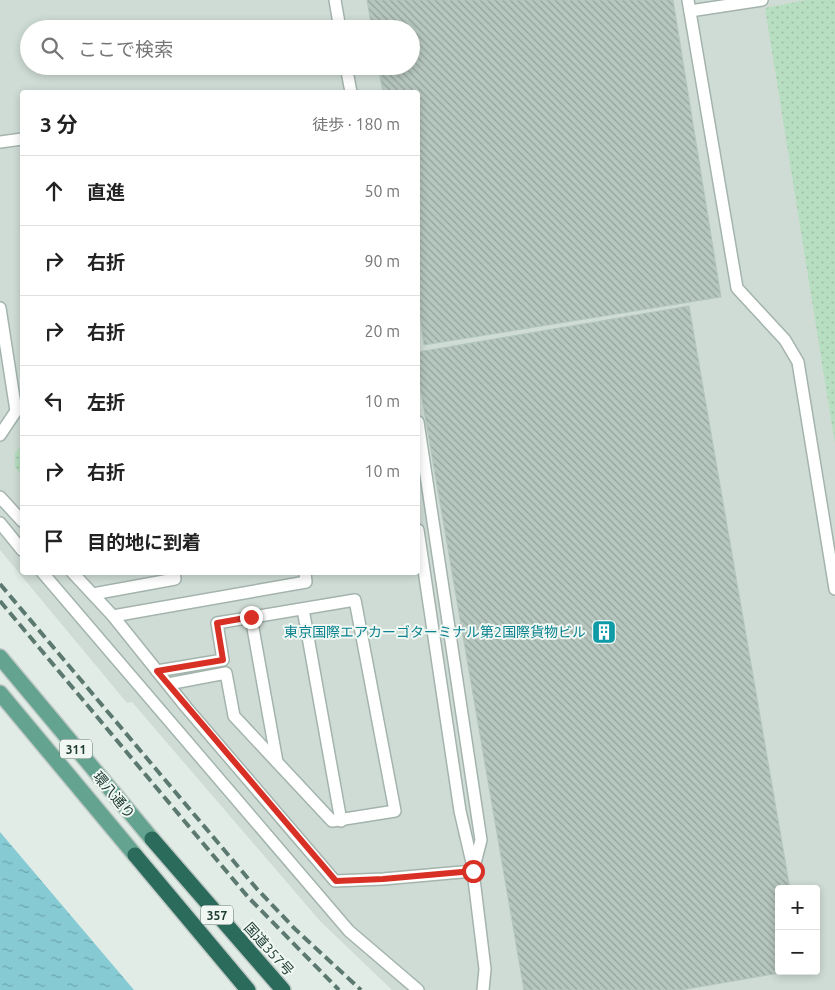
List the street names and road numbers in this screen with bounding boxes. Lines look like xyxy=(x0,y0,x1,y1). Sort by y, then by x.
road number: 311 xyxy=(60,740,92,759)
street label: 環八通り xyxy=(90,768,138,822)
road number: 357 xyxy=(201,906,233,924)
street label: 国道357号 xyxy=(241,919,297,979)

